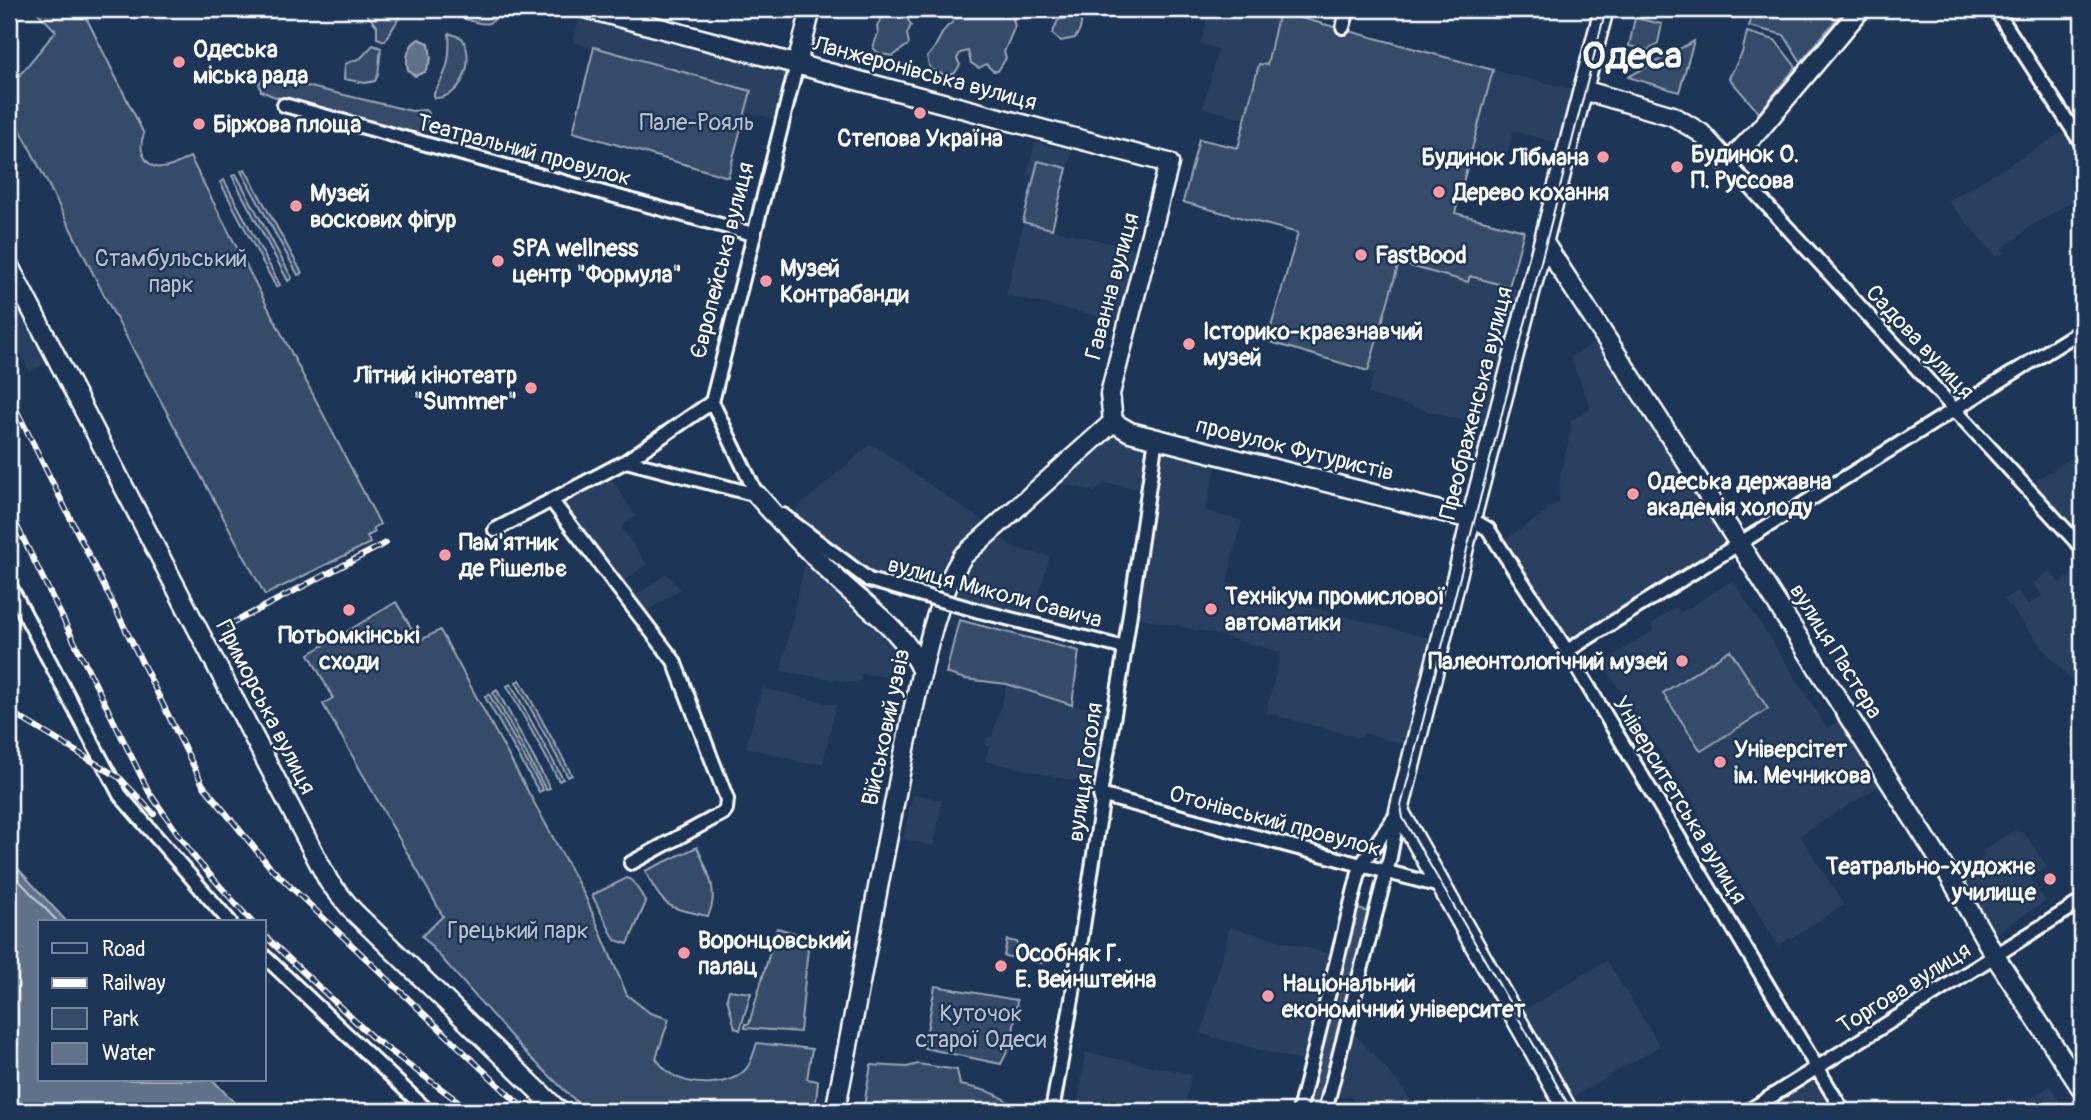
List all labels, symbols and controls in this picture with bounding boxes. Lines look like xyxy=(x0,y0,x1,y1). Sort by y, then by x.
street label: Ланжеронівська вулиця xyxy=(809,29,1040,117)
district label: Одеса xyxy=(1582,33,1682,80)
place label: Одеська міська рада xyxy=(193,35,308,90)
marker: Одеська міська рада xyxy=(171,54,187,70)
marker: Степова Україна xyxy=(912,105,928,121)
street label: Театральний провулок xyxy=(414,107,634,193)
park label: Пале-Рояль xyxy=(639,108,755,137)
place label: Біржова площа xyxy=(213,110,362,139)
marker: Біржова площа xyxy=(191,116,207,132)
place label: Степова Україна xyxy=(837,124,1003,153)
place label: Будинок О. П. Руссова xyxy=(1691,140,1799,195)
place label: Будинок Лібмана xyxy=(1422,143,1589,172)
marker: Будинок Лібмана xyxy=(1595,149,1611,165)
street label: Європейська вулиця xyxy=(684,159,760,361)
marker: Будинок О. П. Руссова xyxy=(1669,159,1685,175)
place label: Дерево кохання xyxy=(1451,178,1609,207)
place label: Музей воскових фігур xyxy=(310,179,457,234)
marker: Дерево кохання xyxy=(1431,184,1447,200)
marker: Музей воскових фігур xyxy=(288,198,304,214)
street label: Гаванна вулиця xyxy=(1078,209,1146,363)
place label: SPA wellness центр "Формула" xyxy=(512,234,682,289)
place label: FastBood xyxy=(1375,241,1467,270)
park label: Стамбульський парк xyxy=(95,244,247,299)
marker: FastBood xyxy=(1353,247,1369,263)
marker: SPA wellness центр "Формула" xyxy=(490,253,506,269)
place label: Музей Контрабанди xyxy=(780,254,910,309)
marker: Музей Контрабанди xyxy=(758,273,774,289)
street label: Садова вулиця xyxy=(1859,278,1981,406)
street label: Преображенська вулиця xyxy=(1433,283,1519,523)
place label: Історико-краєзнавчий музей xyxy=(1203,317,1423,372)
marker: Історико-краєзнавчий музей xyxy=(1181,336,1197,352)
place label: Літний кінотеатр "Summer" xyxy=(353,361,517,416)
marker: Літний кінотеатр "Summer" xyxy=(523,380,539,396)
street label: провулок Футуристів xyxy=(1193,410,1397,488)
place label: Одеська державна академія холоду xyxy=(1647,467,1832,522)
marker: Одеська державна академія холоду xyxy=(1625,486,1641,502)
place label: Пам'ятник де Рішельє xyxy=(458,528,567,583)
marker: Пам'ятник де Рішельє xyxy=(437,547,453,563)
street label: вулиця Миколи Савича xyxy=(885,549,1105,635)
street label: вулиця Пастера xyxy=(1783,578,1889,724)
place label: Технікум промислової автоматики xyxy=(1224,582,1446,637)
marker: Технікум промислової автоматики xyxy=(1203,601,1219,617)
marker: Потьомкінські сходи xyxy=(341,602,357,618)
street label: Приморська вулиця xyxy=(210,615,322,799)
place label: Потьомкінські сходи xyxy=(278,621,420,676)
street label: Військовий узвіз xyxy=(855,646,917,808)
place label: Палеонтологічний музей xyxy=(1428,647,1668,676)
marker: Палеонтологічний музей xyxy=(1674,653,1690,669)
street label: Університетська вулиця xyxy=(1606,691,1754,909)
street label: вулиця Гоголя xyxy=(1061,701,1109,843)
place label: Універсітет ім. Мечникова xyxy=(1734,735,1871,790)
marker: Універсітет ім. Мечникова xyxy=(1712,754,1728,770)
street label: Отонівський провулок xyxy=(1166,779,1384,863)
place label: Театрально-художнє училище xyxy=(1825,852,2037,907)
marker: Театрально-художнє училище xyxy=(2042,871,2058,887)
park label: Грецький парк xyxy=(447,916,589,945)
legend xyxy=(38,920,266,1082)
place label: Воронцовський палац xyxy=(698,926,852,981)
street label: Торгова вулиця xyxy=(1832,935,1976,1041)
text: Road xyxy=(102,936,146,963)
place label: Особняк Г. Е. Вейнштейна xyxy=(1015,939,1157,994)
marker: Воронцовський палац xyxy=(676,945,692,961)
marker: Особняк Г. Е. Вейнштейна xyxy=(993,958,1009,974)
place label: Національний економічний університет xyxy=(1281,969,1526,1024)
text: Railway xyxy=(102,970,166,997)
marker: Національний економічний університет xyxy=(1260,988,1276,1004)
park label: Куточок старої Одеси xyxy=(915,999,1047,1054)
text: Park xyxy=(102,1006,139,1033)
text: Water xyxy=(102,1040,156,1067)

